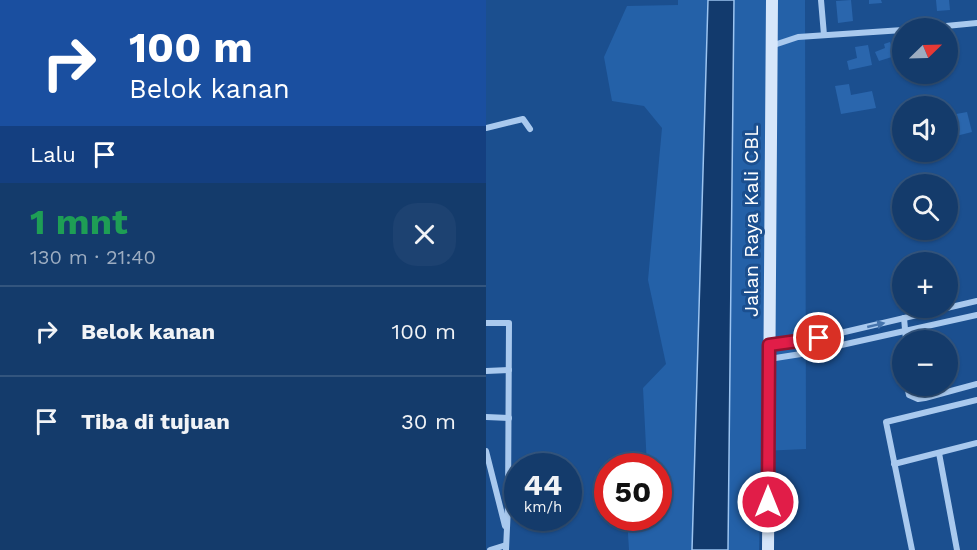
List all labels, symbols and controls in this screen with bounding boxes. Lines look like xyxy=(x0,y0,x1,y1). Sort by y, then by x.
north arrow xyxy=(892,18,958,84)
map controls xyxy=(892,18,958,396)
text: 100 m xyxy=(129,23,253,72)
icon: right xyxy=(30,24,108,102)
text: Belok kanan xyxy=(129,73,290,105)
button: sound xyxy=(892,96,958,162)
street label: Jalan Raya Kali CBL xyxy=(739,125,763,317)
icon: arrive xyxy=(88,138,121,171)
text: Lalu xyxy=(30,142,76,167)
button: search xyxy=(892,174,958,240)
text: 1 mnt xyxy=(30,201,128,243)
button: close xyxy=(393,203,456,266)
text: 130 m · 21:40 xyxy=(30,245,156,269)
button: + xyxy=(892,252,958,318)
pin xyxy=(793,312,844,363)
icon: right xyxy=(30,315,63,348)
text: Belok kanan xyxy=(81,319,215,344)
text: 100 m xyxy=(392,319,456,344)
one-way arrow xyxy=(867,319,885,329)
icon: arrive xyxy=(802,321,835,354)
button: − xyxy=(892,330,958,396)
icon: arrive xyxy=(30,405,63,438)
text: Tiba di tujuan xyxy=(81,409,230,434)
text: 30 m xyxy=(401,409,456,434)
speed limit sign: 50 xyxy=(594,453,672,531)
text: 44 xyxy=(524,467,562,502)
position arrow xyxy=(736,470,800,534)
text: km/h xyxy=(524,498,562,516)

